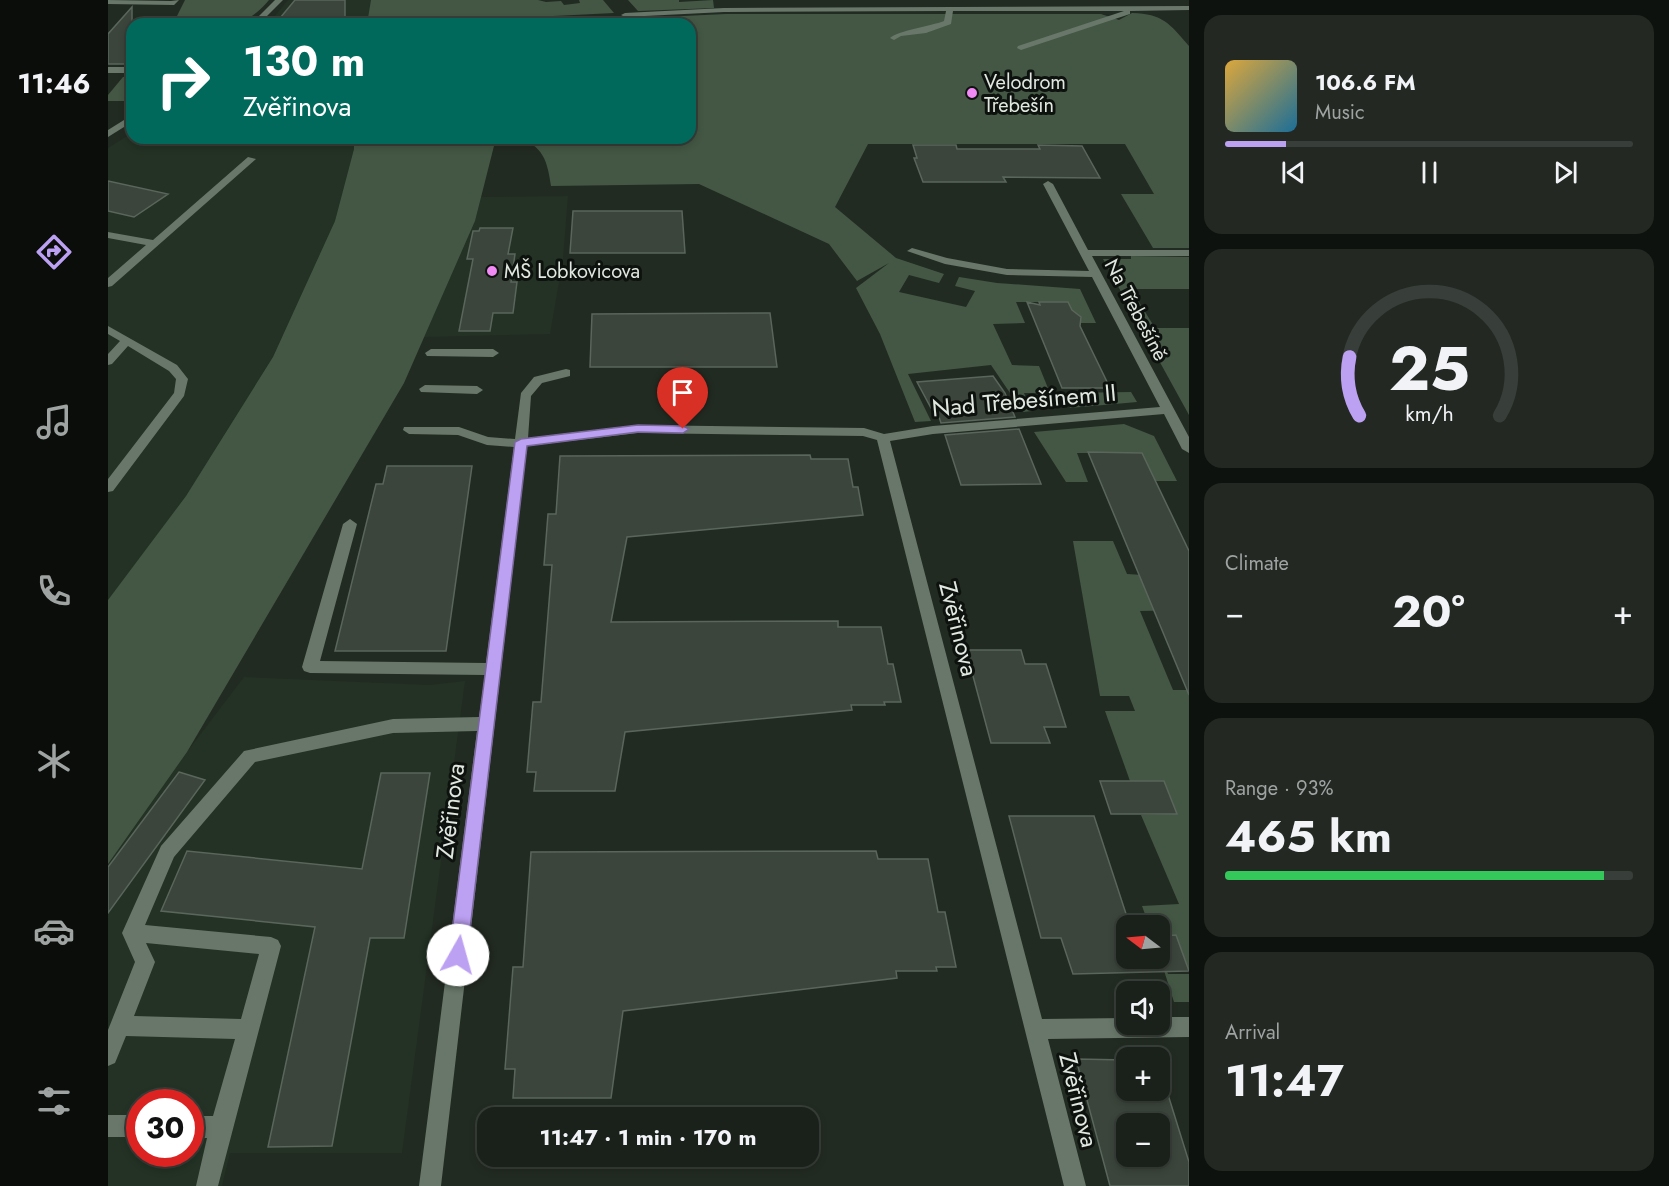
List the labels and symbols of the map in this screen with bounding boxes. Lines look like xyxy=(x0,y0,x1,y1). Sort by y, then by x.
place label: Velodrom Třebešín xyxy=(984,68,1066,120)
marker: Velodrom Třebešín xyxy=(965,86,979,100)
street label: Na Třebešíně xyxy=(1097,254,1175,366)
place label: MŠ Lobkovicova xyxy=(504,257,640,286)
marker: MŠ Lobkovicova xyxy=(485,264,499,278)
pin xyxy=(657,367,708,429)
street label: Nad Třebešínem II xyxy=(930,375,1118,425)
street label: Zvěřinova xyxy=(930,578,988,680)
street label: Zvěřinova xyxy=(427,761,473,861)
north arrow xyxy=(1116,915,1170,969)
position arrow xyxy=(426,923,490,987)
street label: Zvěřinova xyxy=(1050,1049,1108,1151)
speed limit sign: 30 xyxy=(126,1089,204,1167)

